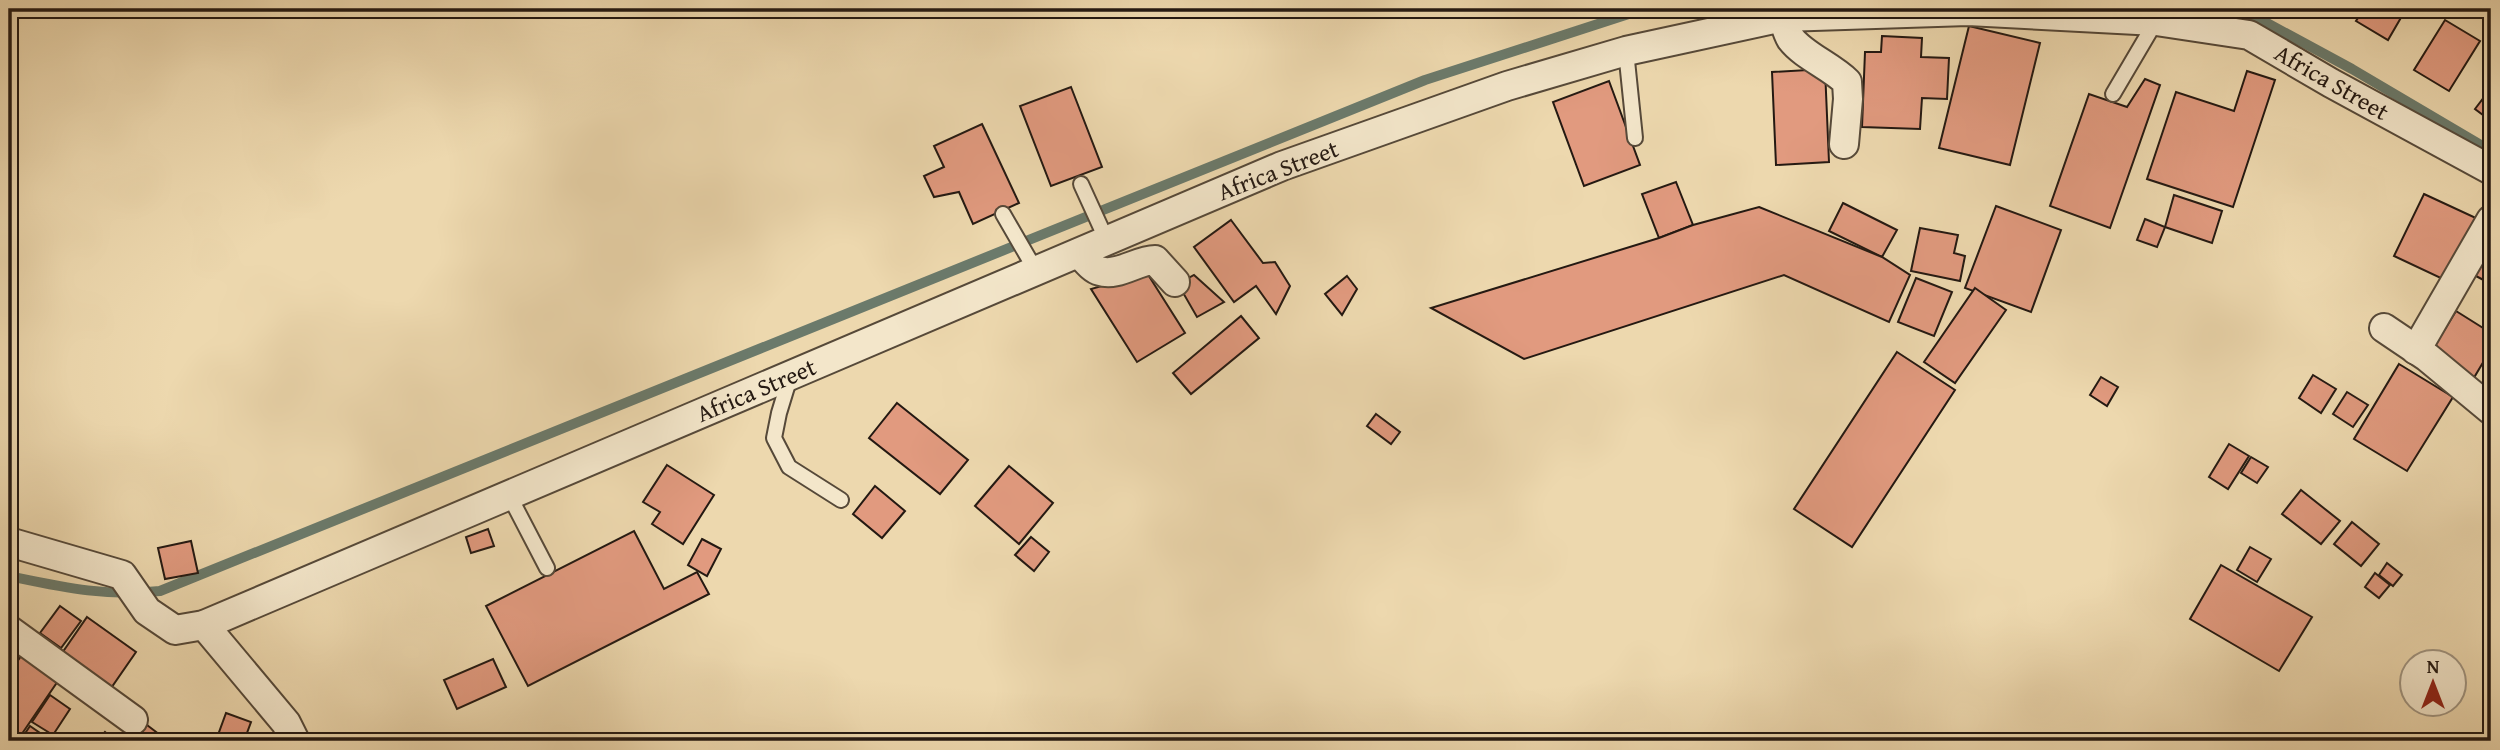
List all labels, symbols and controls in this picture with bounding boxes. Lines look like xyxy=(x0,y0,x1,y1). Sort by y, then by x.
street label: Africa Street xyxy=(2268,35,2396,129)
street label: Africa Street xyxy=(1213,131,1344,209)
street label: Africa Street xyxy=(691,349,822,431)
north arrow xyxy=(2398,648,2468,718)
text: N xyxy=(2427,652,2440,680)

